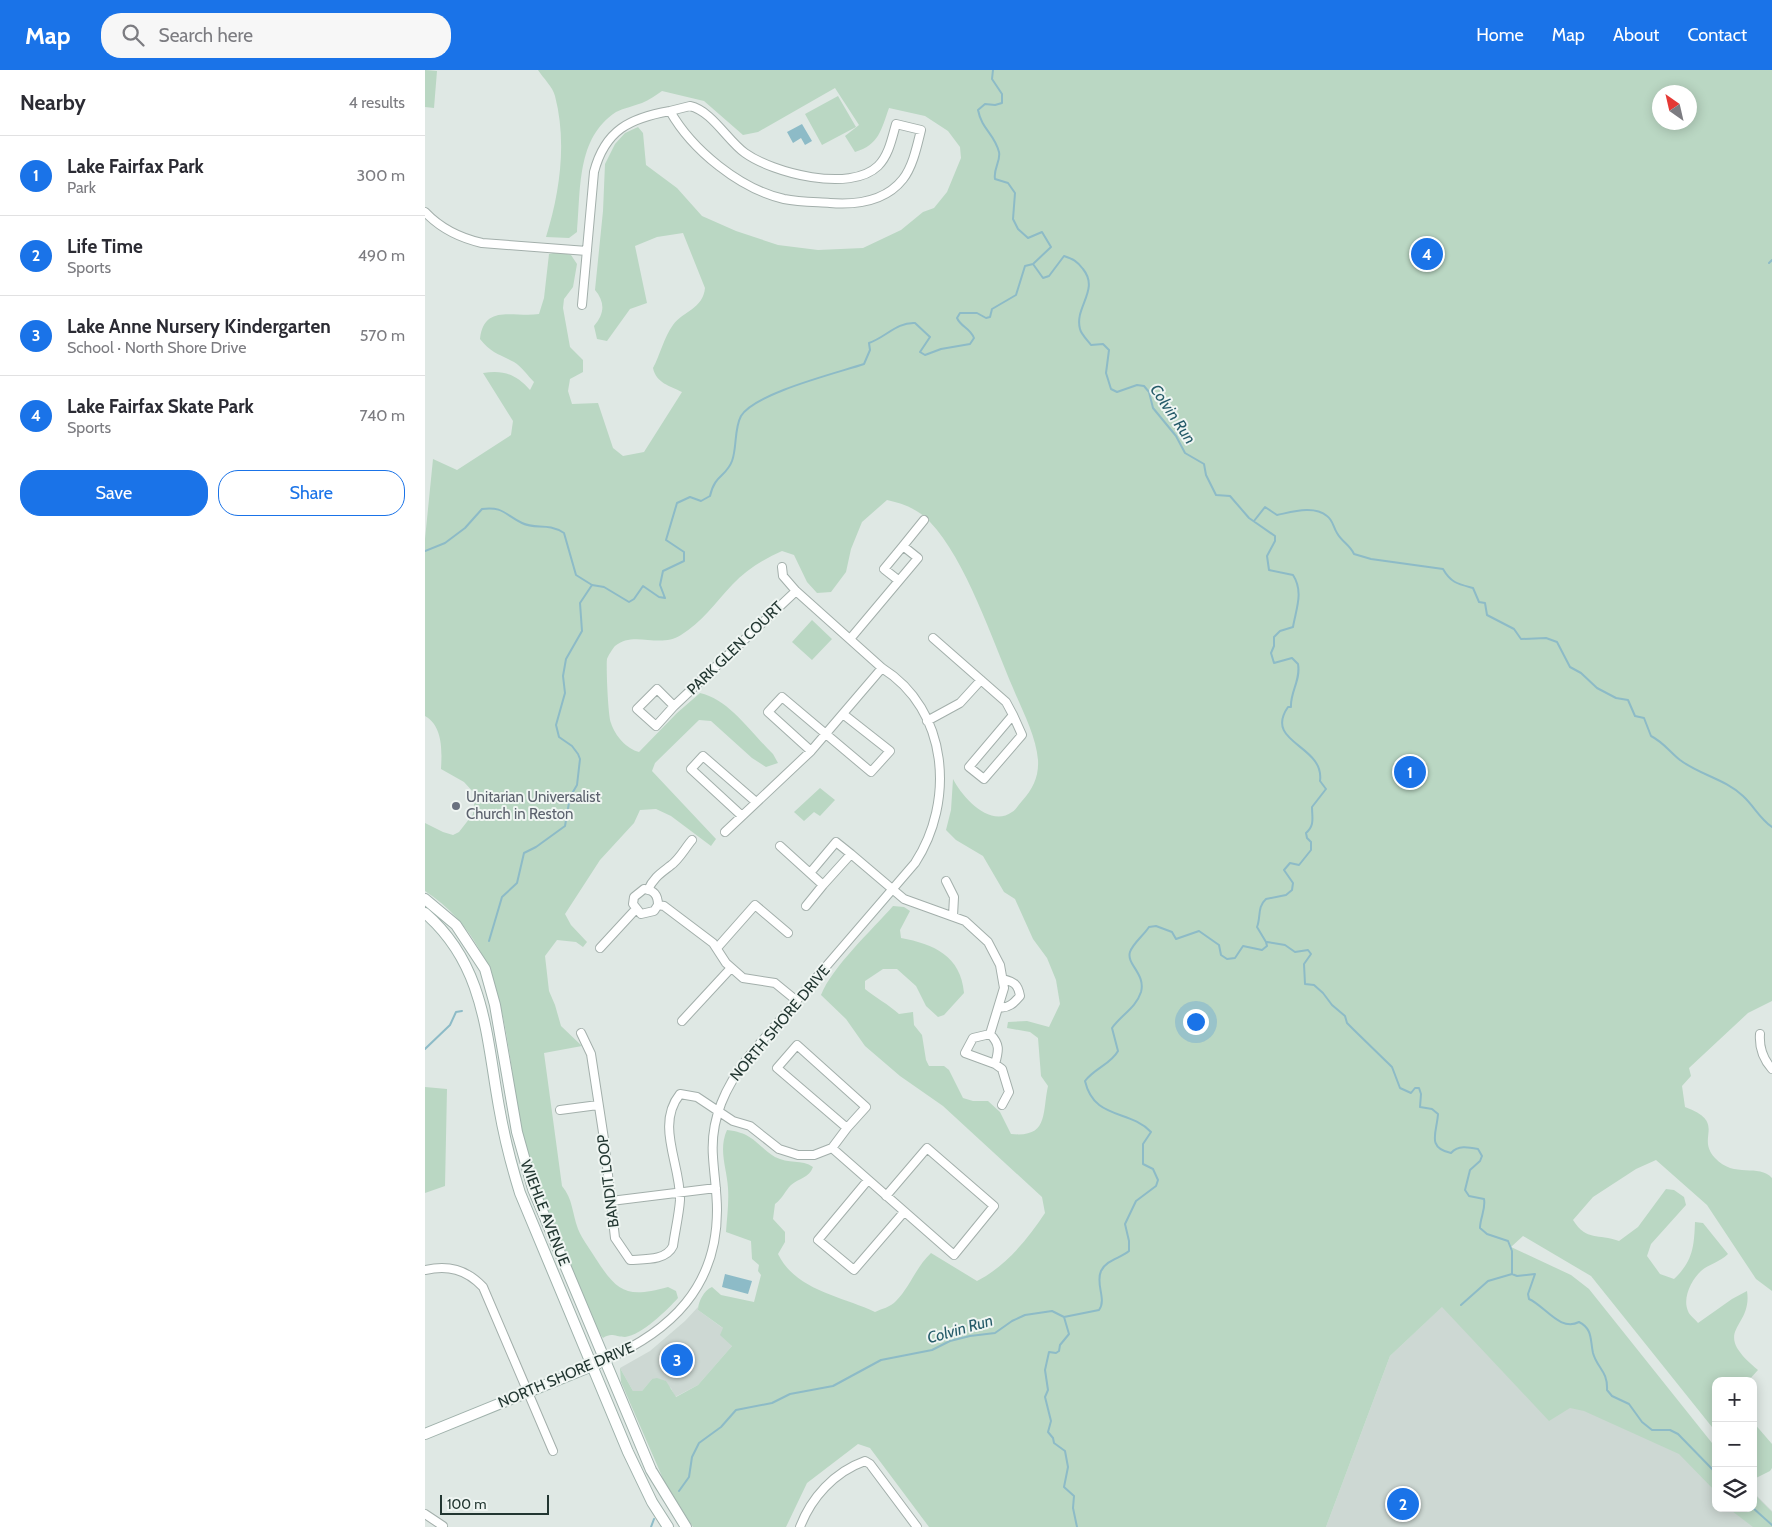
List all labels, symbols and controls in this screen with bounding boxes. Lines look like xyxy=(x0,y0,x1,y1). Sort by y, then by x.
search box xyxy=(101,13,451,58)
text: Map xyxy=(25,21,71,50)
icon: search xyxy=(119,21,147,49)
text: Search here xyxy=(159,24,253,47)
text: Home xyxy=(1476,24,1524,46)
text: Map xyxy=(1552,24,1585,46)
text: About xyxy=(1613,24,1659,46)
text: Contact xyxy=(1687,24,1747,46)
north arrow xyxy=(1652,85,1697,130)
text: Nearby xyxy=(20,90,86,115)
text: 4 results xyxy=(348,93,405,112)
text: Lake Fairfax Park xyxy=(67,155,204,178)
text: 1 xyxy=(33,166,39,185)
text: 300 m xyxy=(356,166,405,185)
text: Park xyxy=(67,178,96,197)
text: Life Time xyxy=(67,235,143,258)
pin: 4 xyxy=(1411,235,1443,273)
text: 2 xyxy=(32,246,40,265)
text: 490 m xyxy=(358,246,405,265)
text: Sports xyxy=(67,258,111,277)
text: Lake Anne Nursery Kindergarten xyxy=(67,315,331,338)
text: 3 xyxy=(32,326,40,345)
text: 570 m xyxy=(360,326,405,345)
text: School · North Shore Drive xyxy=(67,338,246,357)
water label: Colvin Run xyxy=(1146,381,1200,447)
text: Lake Fairfax Skate Park xyxy=(67,395,254,418)
text: 4 xyxy=(31,406,41,425)
text: 740 m xyxy=(359,406,405,425)
text: Sports xyxy=(67,418,111,437)
button: Save xyxy=(20,470,208,516)
button: Share xyxy=(218,470,405,516)
street label: PARK GLEN COURT xyxy=(683,598,787,698)
pin: 1 xyxy=(1394,753,1426,791)
place label: Unitarian Universalist Church in Reston xyxy=(466,788,601,823)
marker: Unitarian Universalist Church in Reston xyxy=(450,800,462,812)
street label: NORTH SHORE DRIVE xyxy=(726,961,834,1085)
your location xyxy=(1183,1009,1209,1035)
street label: BANDIT LOOP xyxy=(593,1133,623,1229)
street label: WIEHLE AVENUE xyxy=(517,1158,573,1268)
water label: Colvin Run xyxy=(925,1311,995,1347)
street label: NORTH SHORE DRIVE xyxy=(495,1338,637,1412)
pin: 3 xyxy=(661,1341,693,1379)
map controls xyxy=(1712,1377,1757,1512)
button: + xyxy=(1712,1377,1757,1422)
button: − xyxy=(1712,1422,1757,1467)
button: layers xyxy=(1712,1467,1757,1512)
pin: 2 xyxy=(1387,1485,1419,1523)
scale bar xyxy=(440,1492,549,1515)
text: 100 m xyxy=(447,1495,487,1513)

